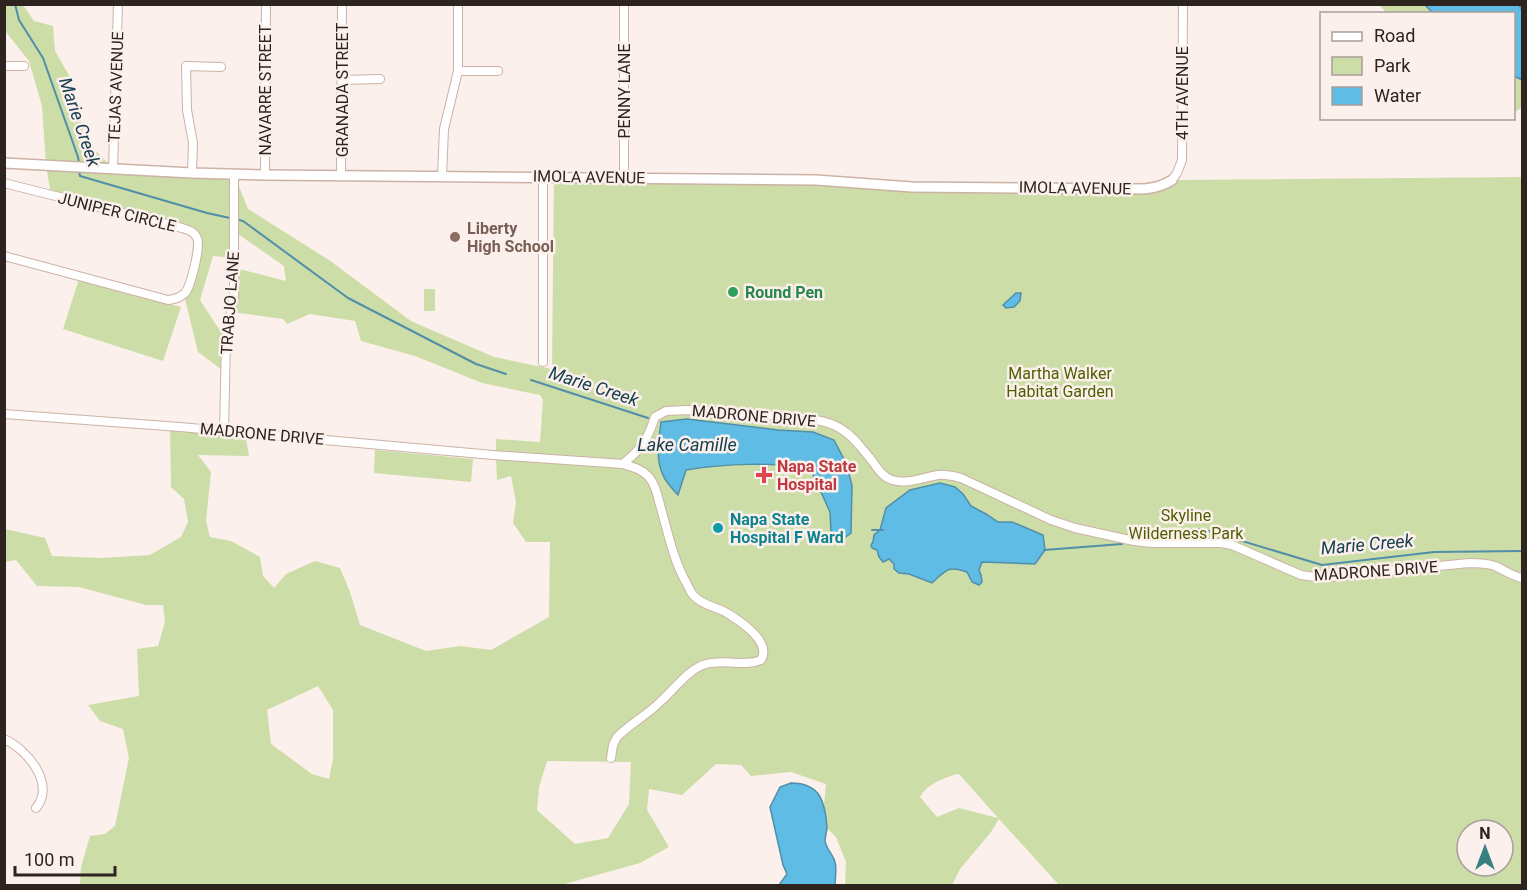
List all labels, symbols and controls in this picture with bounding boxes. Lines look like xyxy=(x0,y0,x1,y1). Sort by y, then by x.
legend xyxy=(1320,12,1515,120)
street label: GRANADA STREET xyxy=(333,22,352,157)
street label: NAVARRE STREET xyxy=(256,24,275,155)
text: Road xyxy=(1374,25,1415,46)
street label: TEJAS AVENUE xyxy=(105,31,127,143)
street label: PENNY LANE xyxy=(615,43,634,139)
street label: 4TH AVENUE xyxy=(1173,46,1192,140)
text: Park xyxy=(1374,55,1411,76)
water label: Marie Creek xyxy=(55,75,105,170)
text: Water xyxy=(1374,85,1421,106)
street label: IMOLA AVENUE xyxy=(533,167,645,187)
street label: IMOLA AVENUE xyxy=(1019,178,1131,198)
street label: JUNIPER CIRCLE xyxy=(56,188,178,236)
place label: Liberty High School xyxy=(467,219,554,256)
marker: Liberty High School xyxy=(448,230,462,244)
street label: TRABJO LANE xyxy=(217,251,243,355)
place label: Round Pen xyxy=(745,283,823,302)
marker: Round Pen xyxy=(726,285,740,299)
water label: Marie Creek xyxy=(547,362,643,411)
park label: Martha Walker Habitat Garden xyxy=(1006,364,1114,401)
street label: MADRONE DRIVE xyxy=(691,401,817,431)
street label: MADRONE DRIVE xyxy=(199,419,325,449)
water label: Lake Camille xyxy=(637,434,737,455)
place label: Napa State Hospital xyxy=(777,457,857,494)
marker: Napa State Hospital xyxy=(755,466,773,484)
park label: Skyline Wilderness Park xyxy=(1129,506,1244,543)
place label: Napa State Hospital F Ward xyxy=(730,510,844,547)
marker: Napa State Hospital F Ward xyxy=(711,521,725,535)
water label: Marie Creek xyxy=(1320,529,1415,559)
street label: MADRONE DRIVE xyxy=(1313,557,1439,585)
north arrow xyxy=(1455,818,1515,878)
text: N xyxy=(1479,824,1491,843)
scale bar xyxy=(15,839,116,877)
text: 100 m xyxy=(24,849,75,870)

